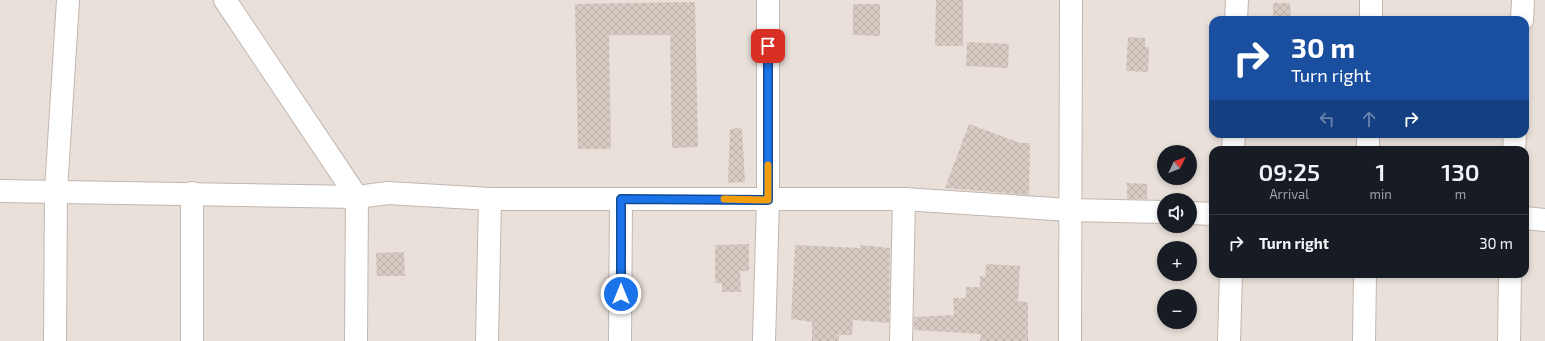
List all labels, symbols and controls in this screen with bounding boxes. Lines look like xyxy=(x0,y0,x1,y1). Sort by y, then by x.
pin xyxy=(751,29,785,63)
text: 30 m xyxy=(1291,30,1355,64)
icon: right xyxy=(1225,32,1277,84)
icon: arrive xyxy=(757,35,779,57)
text: Turn right xyxy=(1291,64,1371,86)
icon: left xyxy=(1316,108,1338,130)
icon: ahead xyxy=(1358,108,1380,130)
icon: right xyxy=(1400,108,1422,130)
north arrow xyxy=(1157,145,1197,185)
map controls xyxy=(1157,145,1197,329)
text: 09:25 xyxy=(1258,157,1320,186)
text: 1 xyxy=(1376,157,1386,186)
text: 130 xyxy=(1441,157,1480,186)
text: Arrival xyxy=(1269,186,1309,202)
text: min xyxy=(1370,186,1392,202)
text: m xyxy=(1455,186,1466,202)
button: sound xyxy=(1157,193,1197,233)
icon: right xyxy=(1225,232,1247,254)
text: Turn right xyxy=(1259,234,1329,252)
text: 30 m xyxy=(1479,234,1513,252)
button: + xyxy=(1157,241,1197,281)
position arrow xyxy=(600,273,642,315)
button: − xyxy=(1157,289,1197,329)

